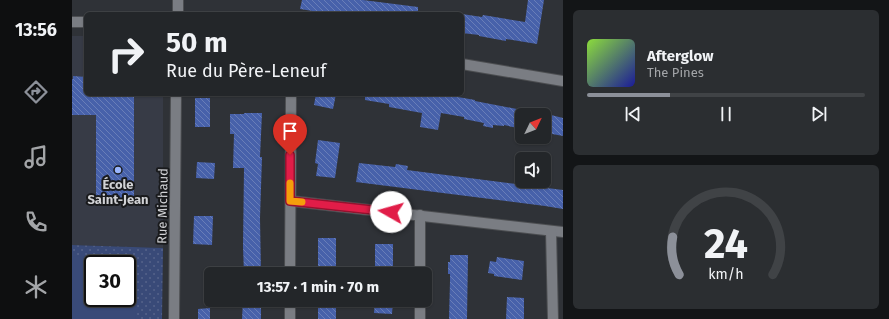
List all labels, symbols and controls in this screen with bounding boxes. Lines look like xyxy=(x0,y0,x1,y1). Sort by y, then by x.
text: 13:56 xyxy=(15,19,57,41)
text: 50 m xyxy=(166,26,228,59)
icon: right xyxy=(100,28,152,80)
text: Afterglow xyxy=(647,47,713,65)
text: Rue du Père-Leneuf xyxy=(166,60,326,82)
text: The Pines xyxy=(647,65,704,80)
icon: directions xyxy=(22,78,50,106)
icon: previous xyxy=(622,103,644,125)
icon: pause xyxy=(715,103,737,125)
icon: next xyxy=(808,103,830,125)
north arrow xyxy=(515,108,551,144)
map controls xyxy=(515,108,551,188)
pin xyxy=(273,114,307,155)
icon: arrive xyxy=(279,120,301,142)
icon: music xyxy=(22,143,50,171)
button: sound xyxy=(515,152,551,188)
marker: École Saint-Jean xyxy=(113,165,123,175)
street label: Rue Michaud xyxy=(154,168,171,244)
place label: École Saint-Jean xyxy=(87,176,149,207)
position arrow xyxy=(370,191,412,233)
icon: phone xyxy=(22,208,50,236)
text: 24 xyxy=(704,219,748,269)
speed limit sign: 30 xyxy=(84,255,136,307)
text: km/h xyxy=(708,265,744,282)
icon: climate xyxy=(22,273,50,301)
text: 13:57 · 1 min · 70 m xyxy=(257,278,379,296)

